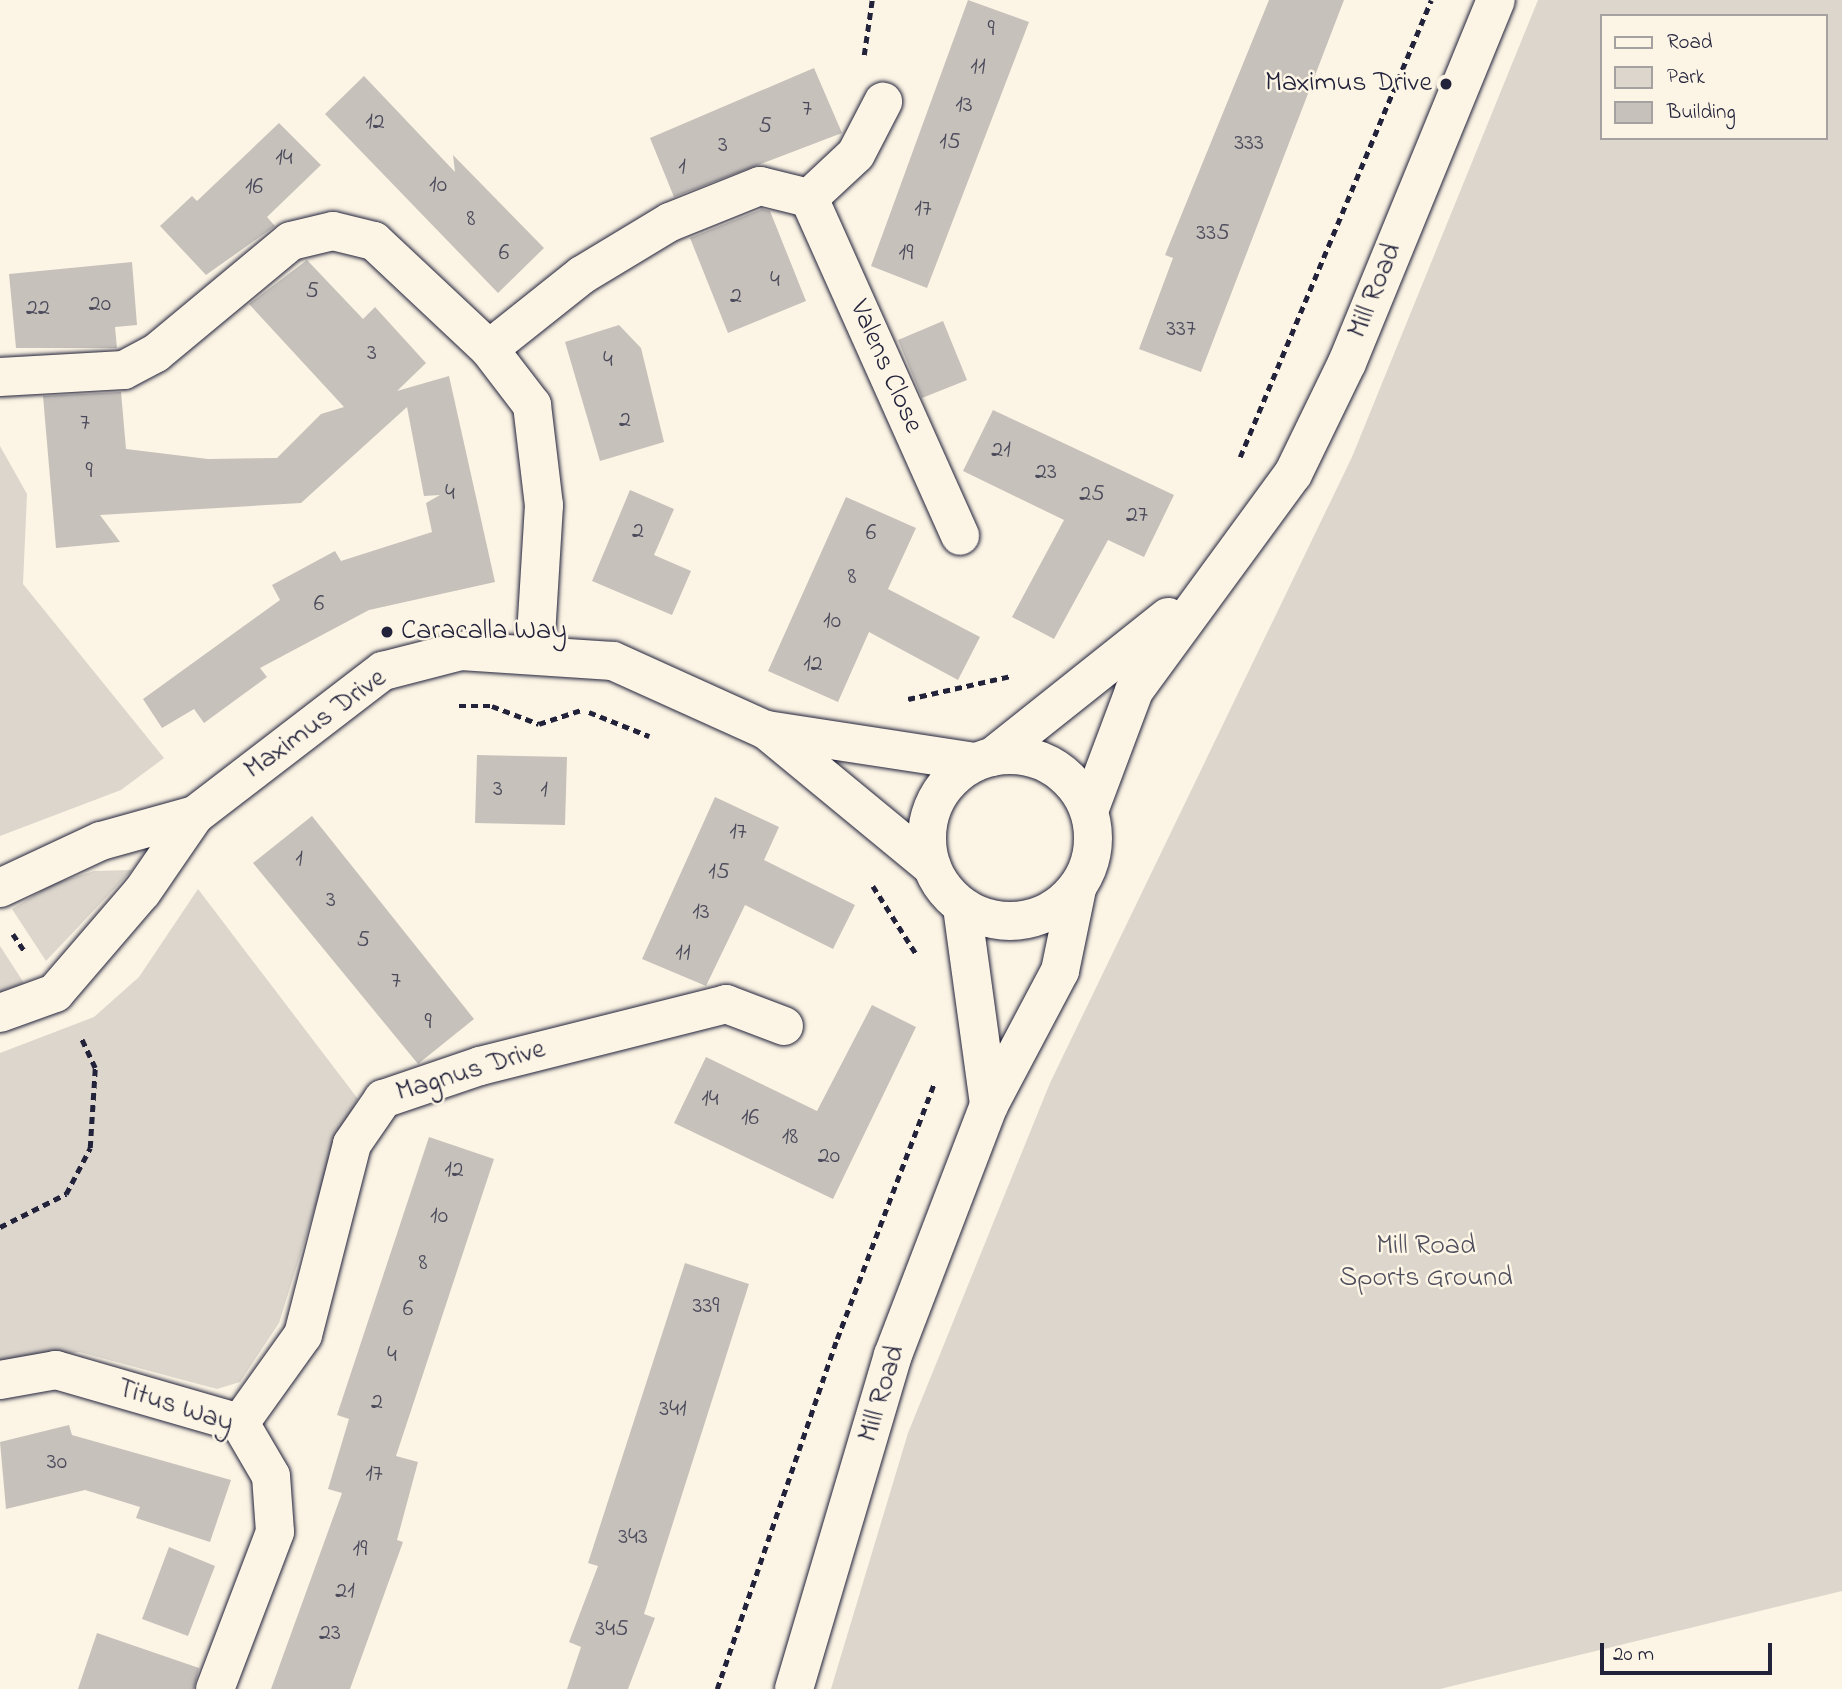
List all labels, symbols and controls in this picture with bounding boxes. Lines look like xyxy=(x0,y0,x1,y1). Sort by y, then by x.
legend xyxy=(1601,14,1828,140)
house number: 9 xyxy=(987,16,995,44)
text: Road xyxy=(1667,28,1713,58)
house number: 11 xyxy=(970,54,986,82)
text: Park xyxy=(1667,63,1705,93)
place label: Maximus Drive xyxy=(1265,67,1432,101)
marker: Maximus Drive xyxy=(1438,76,1454,92)
house number: 13 xyxy=(955,92,973,120)
house number: 7 xyxy=(802,96,812,124)
text: Building xyxy=(1667,98,1736,128)
house number: 12 xyxy=(365,109,385,137)
house number: 5 xyxy=(758,113,772,141)
house number: 15 xyxy=(939,129,961,157)
house number: 333 xyxy=(1234,130,1264,158)
house number: 3 xyxy=(718,132,728,160)
house number: 14 xyxy=(275,145,293,173)
house number: 1 xyxy=(678,154,686,182)
house number: 10 xyxy=(429,172,447,200)
house number: 16 xyxy=(245,174,263,202)
house number: 17 xyxy=(914,196,932,224)
house number: 8 xyxy=(467,206,475,234)
house number: 335 xyxy=(1196,220,1230,248)
street label: Mill Road xyxy=(1342,239,1410,343)
house number: 6 xyxy=(499,240,509,268)
house number: 19 xyxy=(899,240,913,268)
house number: 4 xyxy=(770,267,780,295)
house number: 5 xyxy=(305,278,319,306)
house number: 2 xyxy=(730,283,742,311)
house number: 20 xyxy=(89,291,111,319)
house number: 22 xyxy=(26,295,50,323)
street label: Valens Close xyxy=(841,295,929,439)
house number: 337 xyxy=(1166,316,1196,344)
house number: 3 xyxy=(367,340,377,368)
house number: 4 xyxy=(603,347,613,375)
house number: 2 xyxy=(619,407,631,435)
house number: 7 xyxy=(80,410,90,438)
house number: 21 xyxy=(991,437,1011,465)
house number: 9 xyxy=(85,458,93,486)
house number: 23 xyxy=(1035,459,1057,487)
house number: 4 xyxy=(445,480,455,508)
house number: 25 xyxy=(1079,481,1105,509)
house number: 27 xyxy=(1126,502,1148,530)
house number: 2 xyxy=(632,518,644,546)
house number: 6 xyxy=(866,520,876,548)
house number: 8 xyxy=(848,564,856,592)
house number: 6 xyxy=(314,591,324,619)
house number: 10 xyxy=(823,608,841,636)
place label: Caracalla Way xyxy=(401,615,567,649)
marker: Caracalla Way xyxy=(379,624,395,640)
house number: 12 xyxy=(803,651,823,679)
street label: Maximus Drive xyxy=(239,662,393,788)
house number: 3 xyxy=(493,776,503,804)
house number: 1 xyxy=(540,777,548,805)
house number: 17 xyxy=(729,819,747,847)
house number: 1 xyxy=(295,846,303,874)
house number: 15 xyxy=(708,859,730,887)
house number: 3 xyxy=(326,887,336,915)
house number: 13 xyxy=(692,899,710,927)
house number: 5 xyxy=(356,927,370,955)
house number: 11 xyxy=(675,940,691,968)
house number: 7 xyxy=(391,968,401,996)
house number: 9 xyxy=(424,1009,432,1037)
street label: Magnus Drive xyxy=(392,1033,550,1111)
house number: 14 xyxy=(701,1086,719,1114)
house number: 16 xyxy=(741,1105,759,1133)
house number: 18 xyxy=(782,1124,798,1152)
house number: 20 xyxy=(818,1143,840,1171)
house number: 12 xyxy=(444,1157,464,1185)
house number: 10 xyxy=(430,1203,448,1231)
park label: Mill Road Sports Ground xyxy=(1339,1230,1513,1296)
house number: 8 xyxy=(419,1250,427,1278)
house number: 339 xyxy=(692,1293,720,1321)
house number: 6 xyxy=(403,1296,413,1324)
house number: 4 xyxy=(387,1342,397,1370)
street label: Mill Road xyxy=(852,1342,914,1446)
street label: Titus Way xyxy=(113,1372,237,1442)
house number: 2 xyxy=(371,1389,383,1417)
house number: 341 xyxy=(659,1396,687,1424)
house number: 30 xyxy=(47,1449,67,1477)
house number: 17 xyxy=(365,1461,383,1489)
house number: 343 xyxy=(618,1524,648,1552)
house number: 19 xyxy=(353,1536,367,1564)
house number: 21 xyxy=(335,1578,355,1606)
house number: 345 xyxy=(595,1616,629,1644)
house number: 23 xyxy=(319,1620,341,1648)
scale bar xyxy=(1604,1630,1776,1674)
text: 20 m xyxy=(1613,1640,1654,1670)

